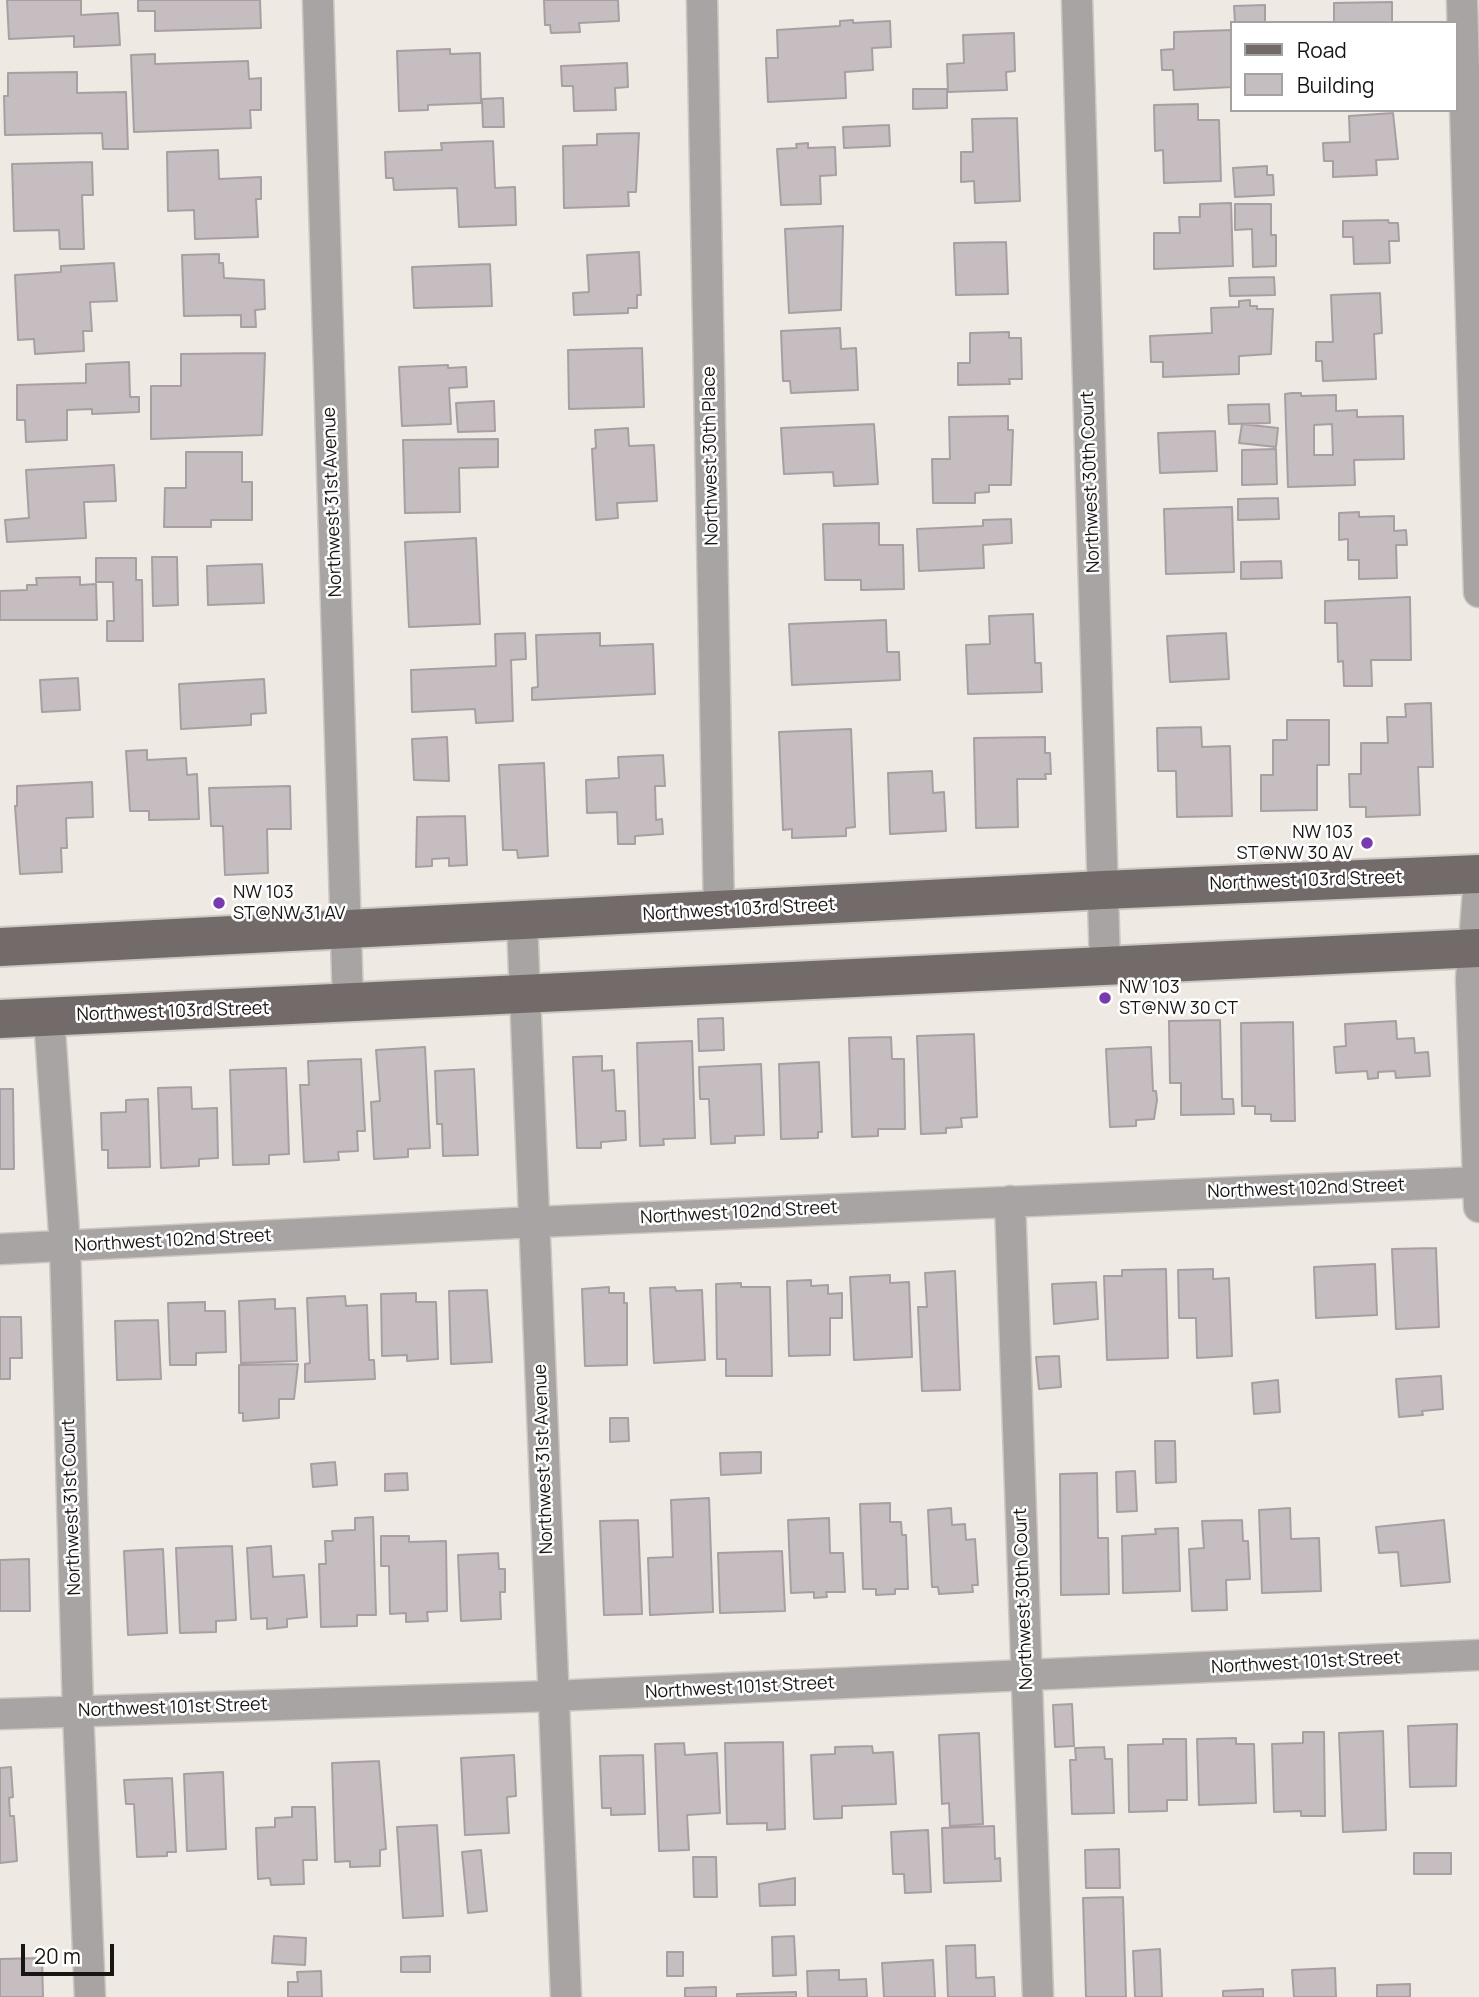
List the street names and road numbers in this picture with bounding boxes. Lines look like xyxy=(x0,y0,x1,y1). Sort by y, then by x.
street label: Northwest 30th Place xyxy=(699,366,723,546)
street label: Northwest 30th Court xyxy=(1077,391,1105,573)
street label: Northwest 31st Avenue xyxy=(319,406,347,598)
street label: Northwest 103rd Street xyxy=(1209,867,1403,895)
street label: Northwest 103rd Street xyxy=(642,894,836,926)
street label: Northwest 103rd Street xyxy=(76,998,270,1026)
street label: Northwest 102nd Street xyxy=(1207,1175,1405,1203)
street label: Northwest 102nd Street xyxy=(640,1197,838,1229)
street label: Northwest 102nd Street xyxy=(74,1225,272,1257)
street label: Northwest 31st Avenue xyxy=(530,1363,558,1555)
street label: Northwest 31st Court xyxy=(58,1418,86,1596)
street label: Northwest 30th Court xyxy=(1010,1508,1038,1690)
street label: Northwest 101st Street xyxy=(1211,1647,1401,1679)
street label: Northwest 101st Street xyxy=(645,1672,835,1704)
street label: Northwest 101st Street xyxy=(78,1694,268,1722)

